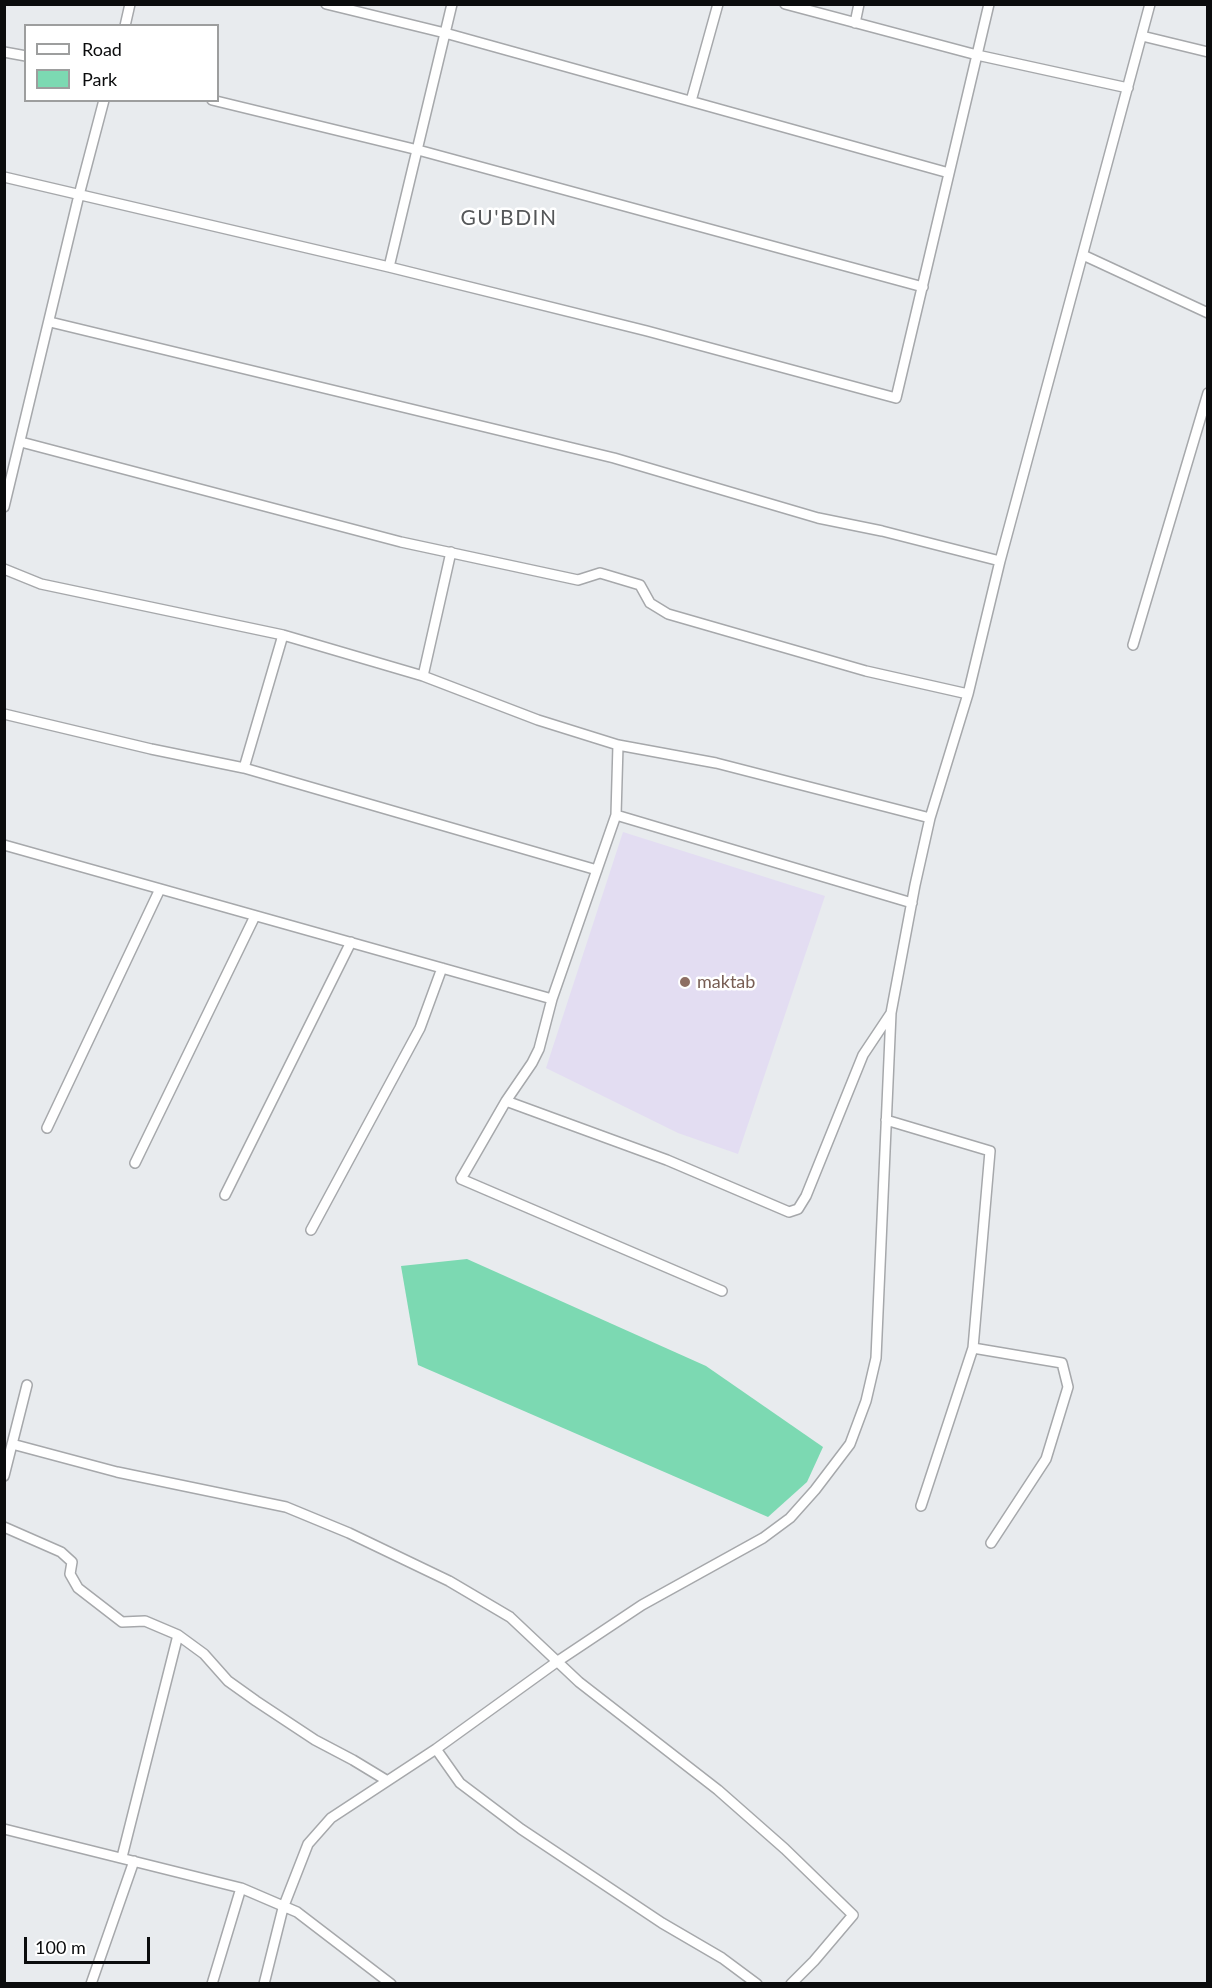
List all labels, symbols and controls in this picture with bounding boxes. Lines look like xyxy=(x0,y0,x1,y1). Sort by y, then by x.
legend xyxy=(24,24,219,102)
text: Road xyxy=(82,38,122,60)
text: Park xyxy=(82,68,117,90)
district label: GU'BDIN xyxy=(460,205,558,231)
place label: maktab xyxy=(697,971,755,993)
marker: maktab xyxy=(678,975,692,989)
scale bar xyxy=(27,1925,153,1963)
text: 100 m xyxy=(35,1936,86,1958)

